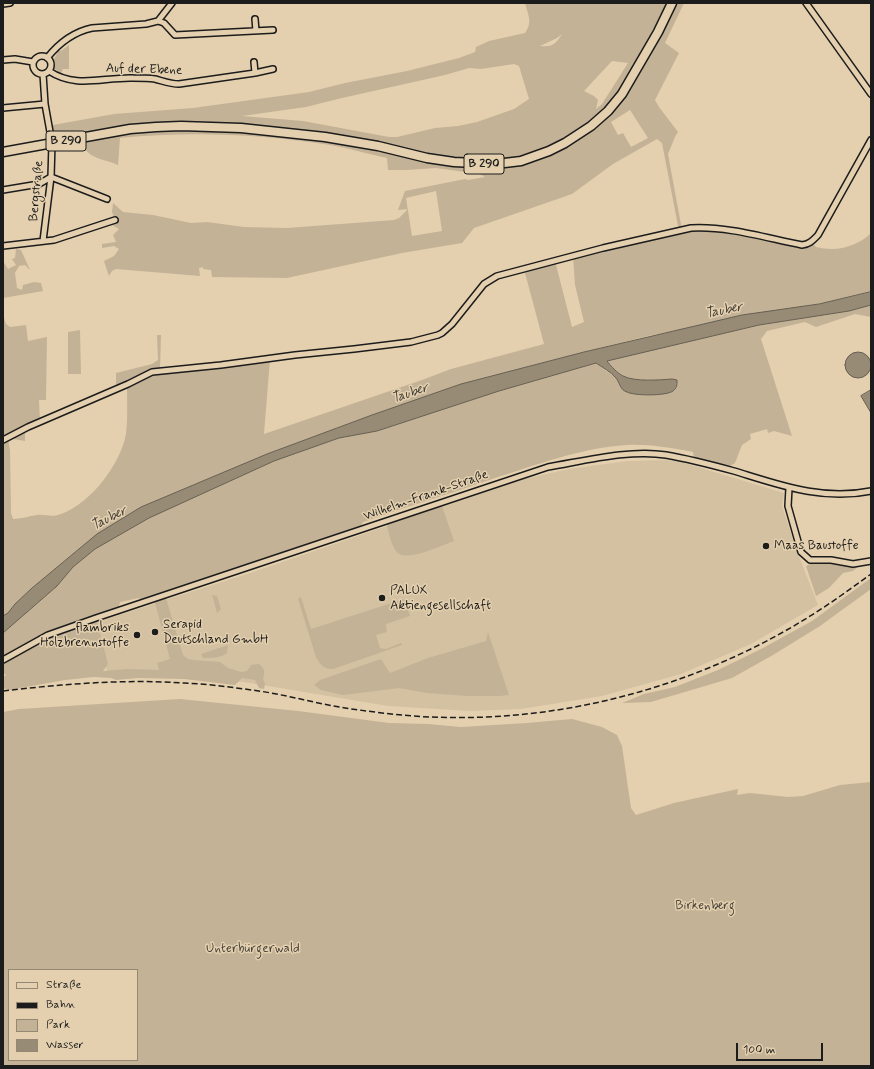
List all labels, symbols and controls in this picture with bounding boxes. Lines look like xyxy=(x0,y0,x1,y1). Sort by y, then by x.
street label: Auf der Ebene xyxy=(106,61,182,79)
road number: B 290 xyxy=(46,131,86,151)
road number: B 290 xyxy=(464,154,504,174)
street label: Bergstraße xyxy=(27,160,47,222)
water label: Tauber xyxy=(704,299,744,323)
water label: Tauber xyxy=(390,380,430,408)
street label: Wilhelm-Frank-Straße xyxy=(362,467,490,525)
water label: Tauber xyxy=(88,503,130,535)
place label: Maas Baustoffe xyxy=(774,538,859,554)
marker: Maas Baustoffe xyxy=(761,541,771,551)
place label: PALUX Aktiengesellschaft xyxy=(390,583,491,614)
marker: PALUX Aktiengesellschaft xyxy=(377,593,387,603)
place label: Serapid Deutschland GmbH xyxy=(163,617,269,648)
place label: flambriks Holzbrennstoffe xyxy=(40,620,129,651)
marker: Serapid Deutschland GmbH xyxy=(150,627,160,637)
marker: flambriks Holzbrennstoffe xyxy=(132,630,142,640)
park label: Birkenberg xyxy=(675,898,735,914)
park label: Unterbürgerwald xyxy=(206,941,300,957)
legend xyxy=(8,969,138,1061)
text: Straße xyxy=(46,977,81,993)
text: Bahn xyxy=(46,997,75,1013)
text: Park xyxy=(46,1017,70,1033)
scale bar xyxy=(738,1035,825,1061)
text: Wasser xyxy=(46,1037,84,1053)
text: 100 m xyxy=(743,1042,775,1058)

